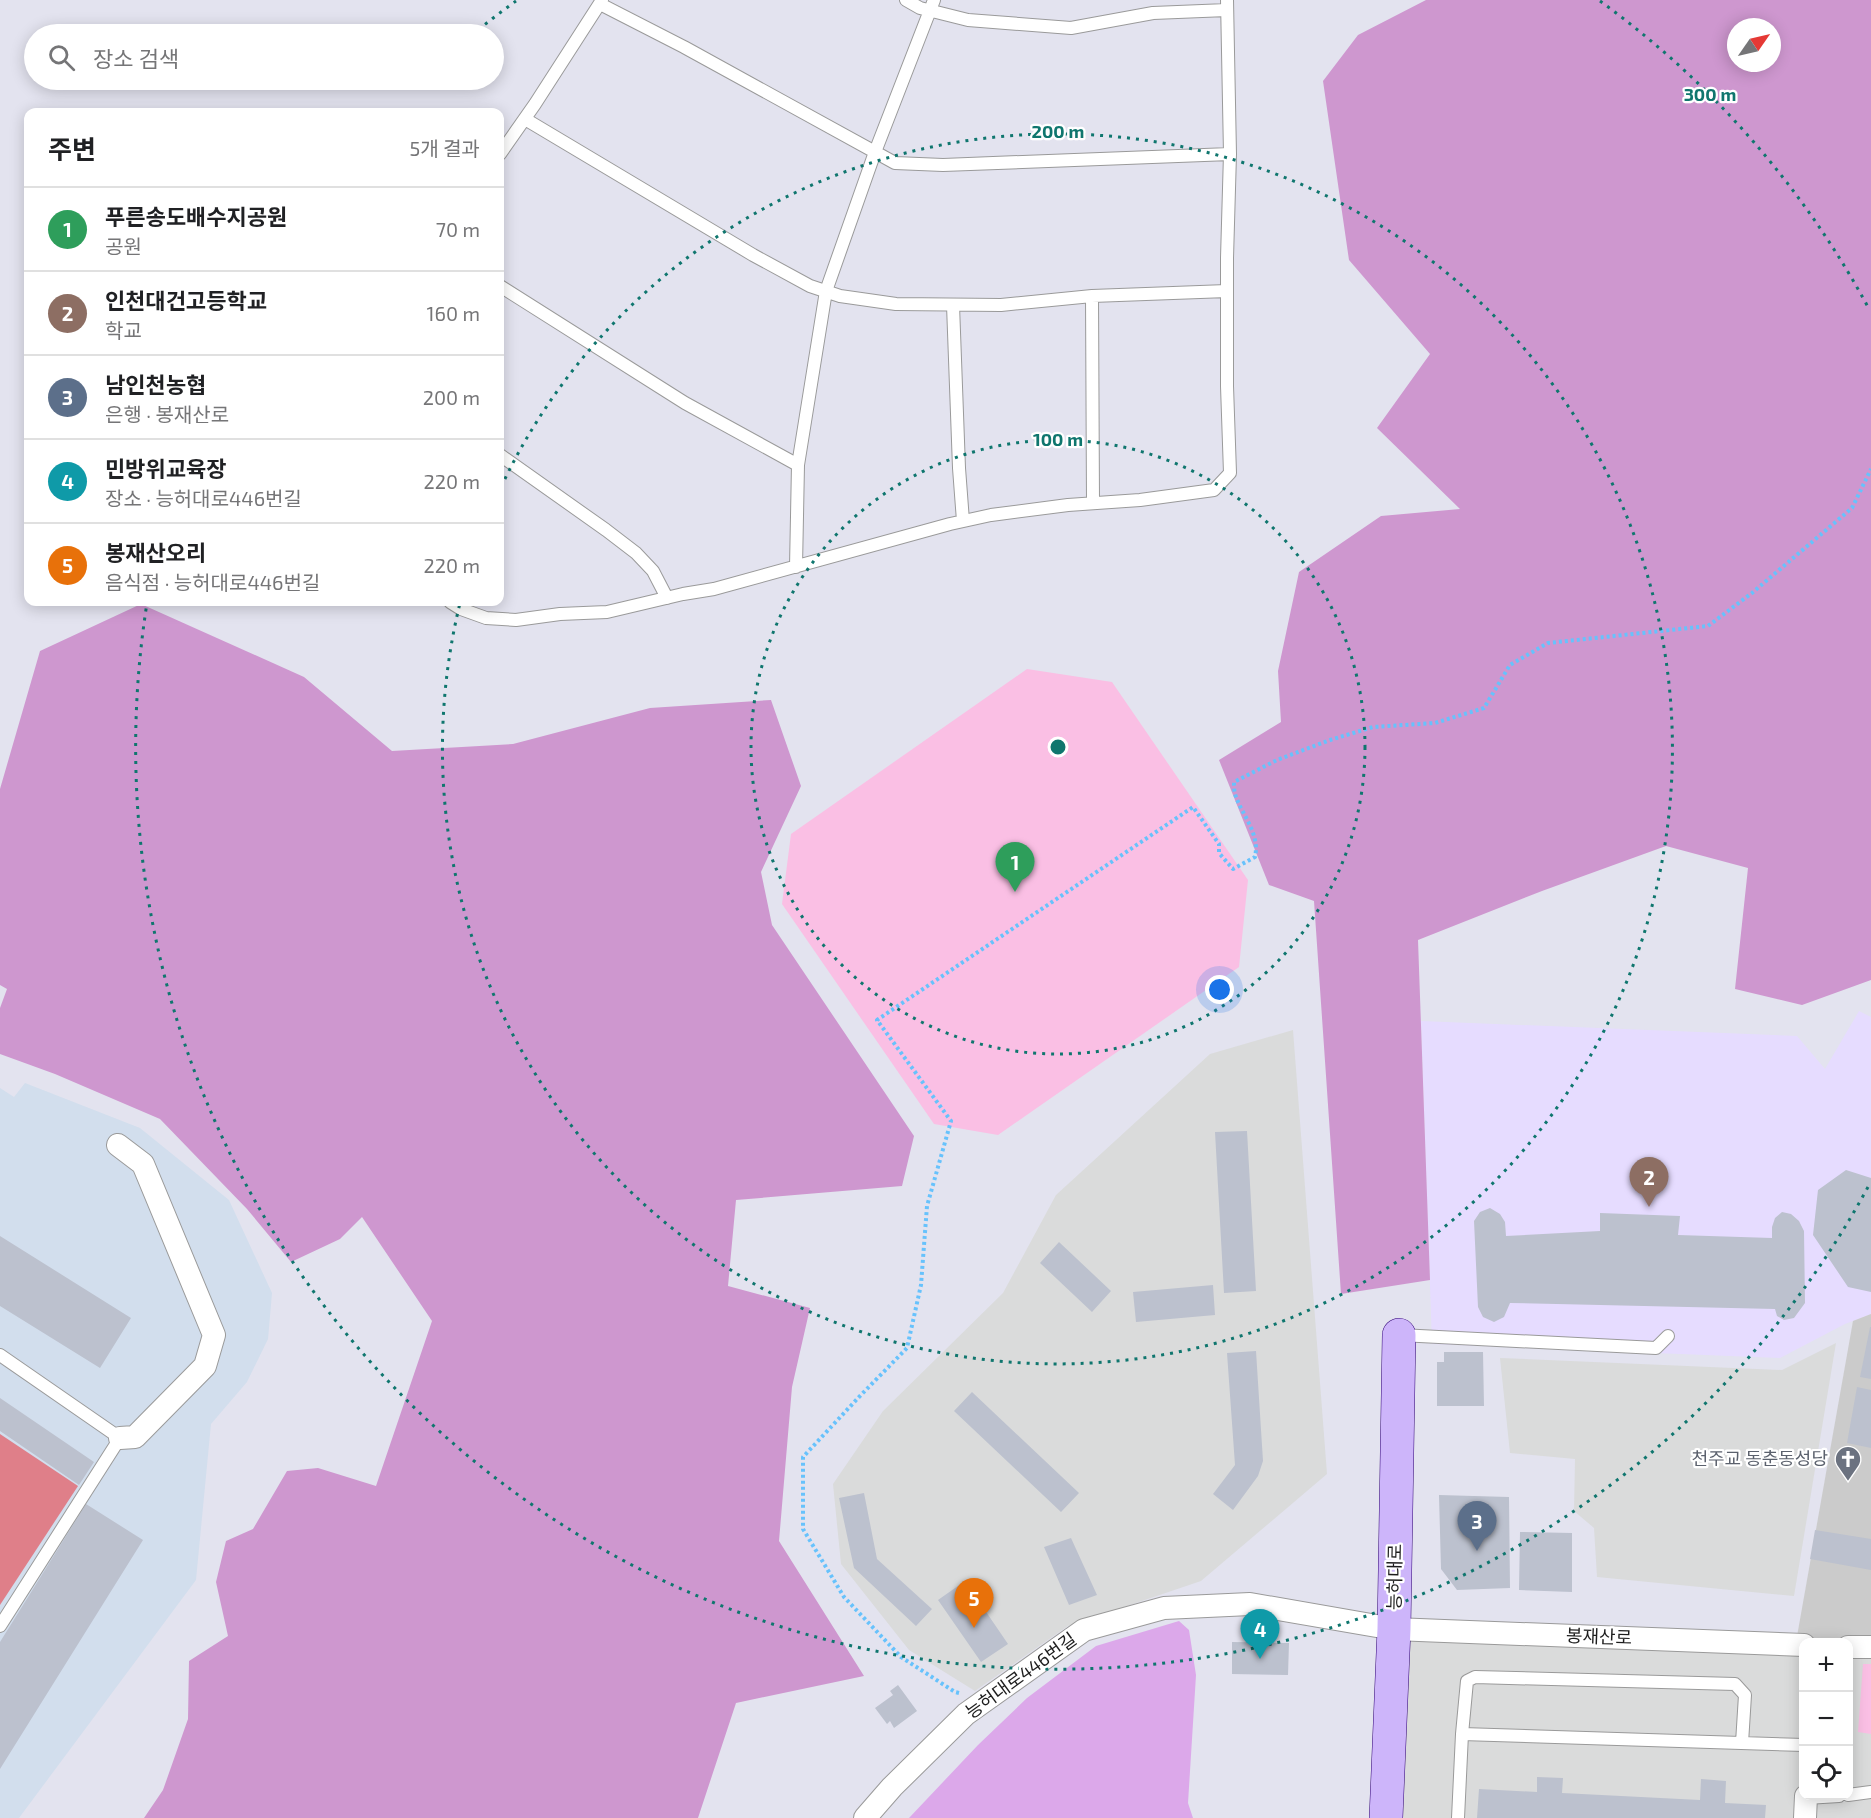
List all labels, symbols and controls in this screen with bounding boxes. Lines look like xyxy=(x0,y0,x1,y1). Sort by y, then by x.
north arrow xyxy=(1727,18,1781,72)
search box xyxy=(24,24,504,90)
icon: search xyxy=(45,41,78,74)
text: 장소 검색 xyxy=(93,45,179,71)
text: 300 m xyxy=(1684,83,1736,105)
text: 200 m xyxy=(1032,120,1084,142)
text: 주변 xyxy=(48,133,96,164)
text: 5개 결과 xyxy=(410,136,480,160)
text: 푸른송도배수지공원 xyxy=(105,203,287,229)
text: 1 xyxy=(63,217,72,241)
text: 70 m xyxy=(436,217,480,241)
text: 공원 xyxy=(105,234,142,258)
text: 인천대건고등학교 xyxy=(105,287,267,313)
text: 2 xyxy=(62,301,73,325)
text: 160 m xyxy=(427,301,480,325)
text: 학교 xyxy=(105,318,142,342)
text: 남인천농협 xyxy=(105,371,206,397)
text: 3 xyxy=(62,385,73,409)
text: 200 m xyxy=(423,385,480,409)
text: 은행 · 봉재산로 xyxy=(105,402,229,426)
text: 100 m xyxy=(1033,428,1083,450)
text: 민방위교육장 xyxy=(105,455,226,481)
text: 4 xyxy=(61,469,74,493)
text: 220 m xyxy=(423,469,480,493)
text: 장소 · 능허대로446번길 xyxy=(105,486,302,510)
text: 봉재산오리 xyxy=(105,539,206,565)
text: 5 xyxy=(62,553,73,577)
text: 220 m xyxy=(423,553,480,577)
text: 음식점 · 능허대로446번길 xyxy=(105,570,320,594)
centre of rings xyxy=(1048,737,1068,757)
pin: 1 xyxy=(996,842,1034,892)
your location xyxy=(1205,975,1234,1004)
pin: 2 xyxy=(1630,1158,1668,1207)
church icon: 천주교 동춘동성당 xyxy=(1833,1444,1863,1482)
place label: 천주교 동춘동성당 xyxy=(1692,1447,1828,1469)
pin: 3 xyxy=(1458,1502,1496,1551)
street label: 능허대로 xyxy=(1382,1544,1406,1610)
pin: 5 xyxy=(954,1578,994,1628)
pin: 4 xyxy=(1240,1610,1280,1659)
street label: 봉재산로 xyxy=(1566,1624,1633,1648)
street label: 능허대로446번길 xyxy=(961,1628,1080,1723)
map controls xyxy=(1799,1638,1853,1800)
button: + xyxy=(1799,1638,1853,1692)
button: − xyxy=(1799,1692,1853,1746)
button: locate xyxy=(1799,1746,1853,1800)

